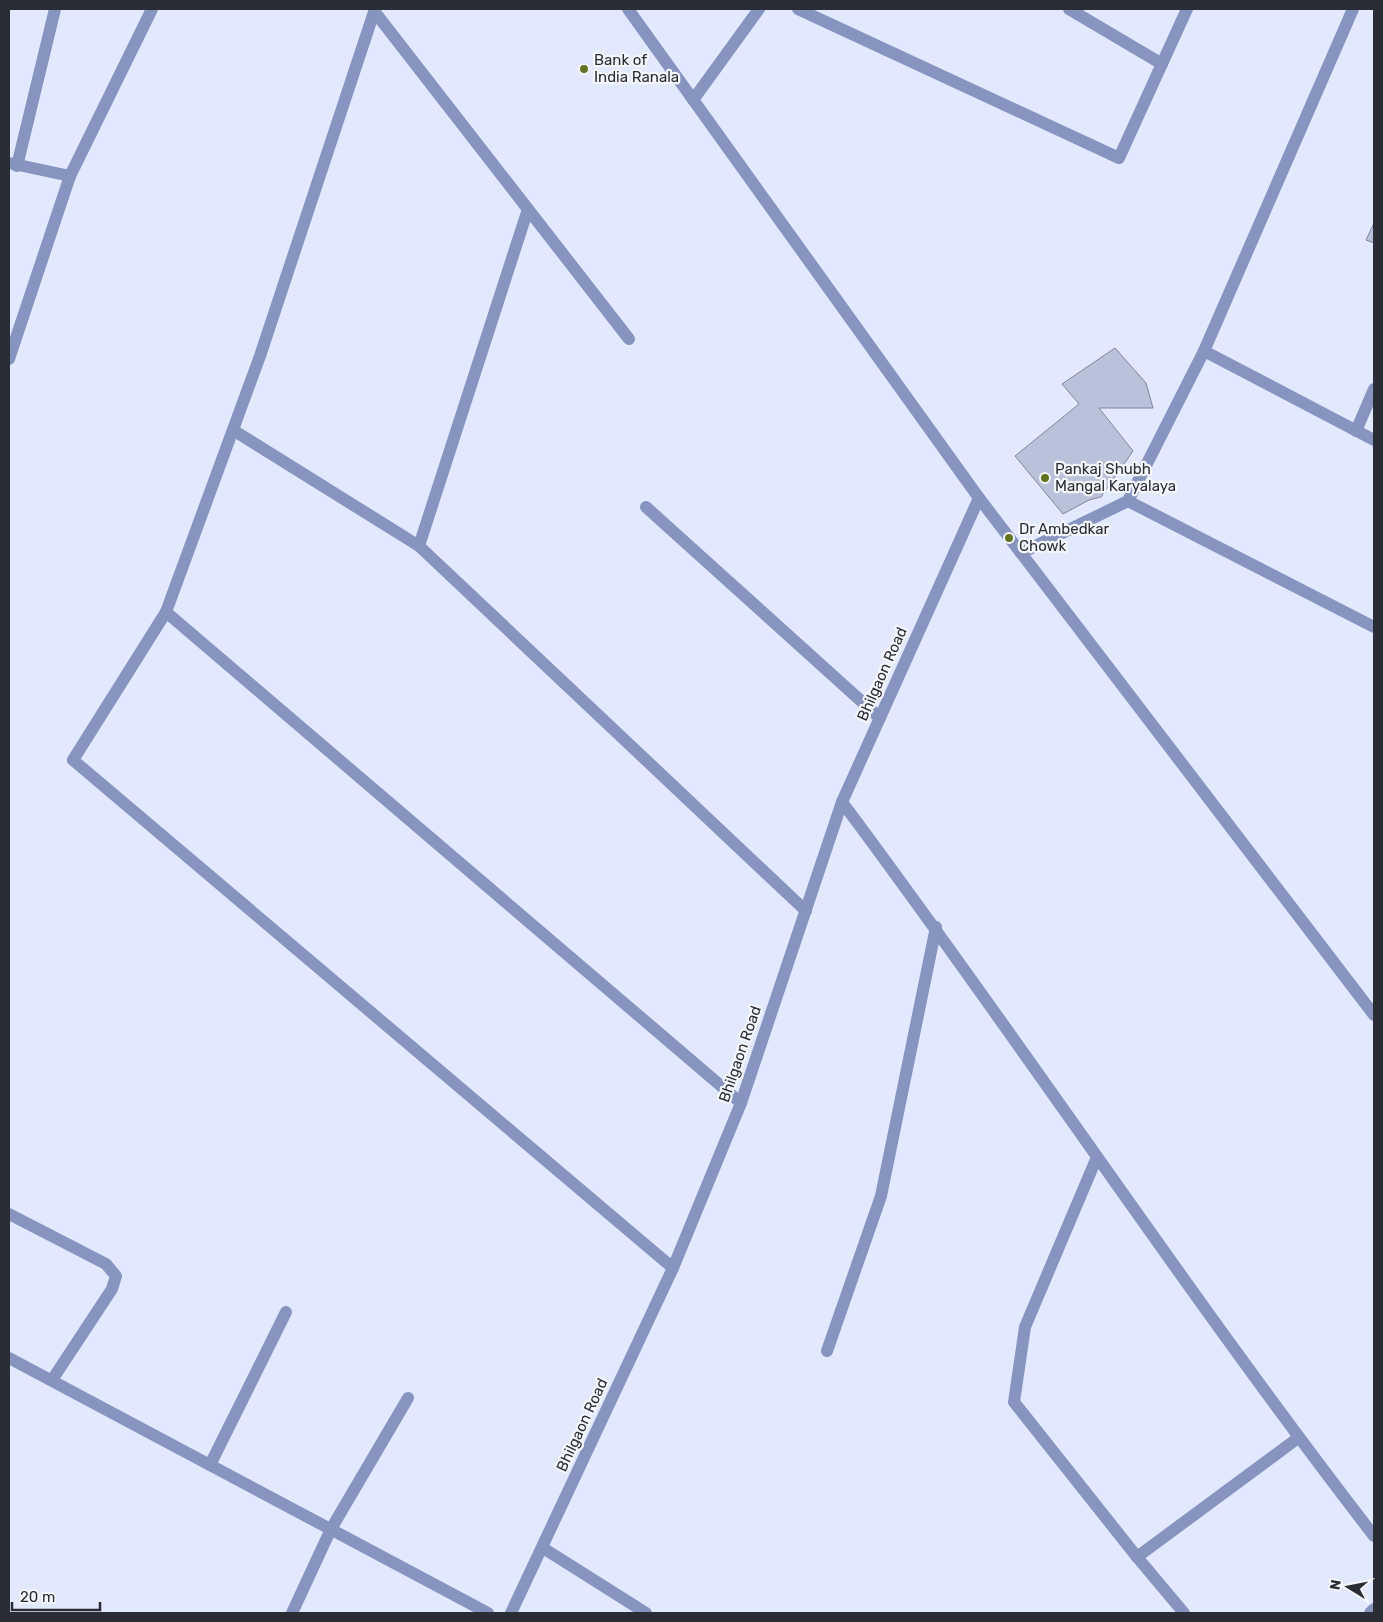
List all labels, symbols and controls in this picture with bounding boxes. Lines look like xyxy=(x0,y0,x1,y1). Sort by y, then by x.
place label: Bank of India Ranala xyxy=(594,51,679,86)
marker: Bank of India Ranala xyxy=(578,63,590,75)
place label: Pankaj Shubh Mangal Karyalaya xyxy=(1055,460,1176,495)
marker: Pankaj Shubh Mangal Karyalaya xyxy=(1039,472,1051,484)
place label: Dr Ambedkar Chowk xyxy=(1019,520,1109,555)
marker: Dr Ambedkar Chowk xyxy=(1003,532,1015,544)
street label: Bhilgaon Road xyxy=(853,624,911,724)
street label: Bhilgaon Road xyxy=(715,1004,765,1104)
street label: Bhilgaon Road xyxy=(553,1376,611,1474)
north arrow xyxy=(1323,1562,1373,1612)
text: N xyxy=(1326,1578,1345,1591)
scale bar xyxy=(12,1580,100,1612)
text: 20 m xyxy=(20,1588,55,1606)

